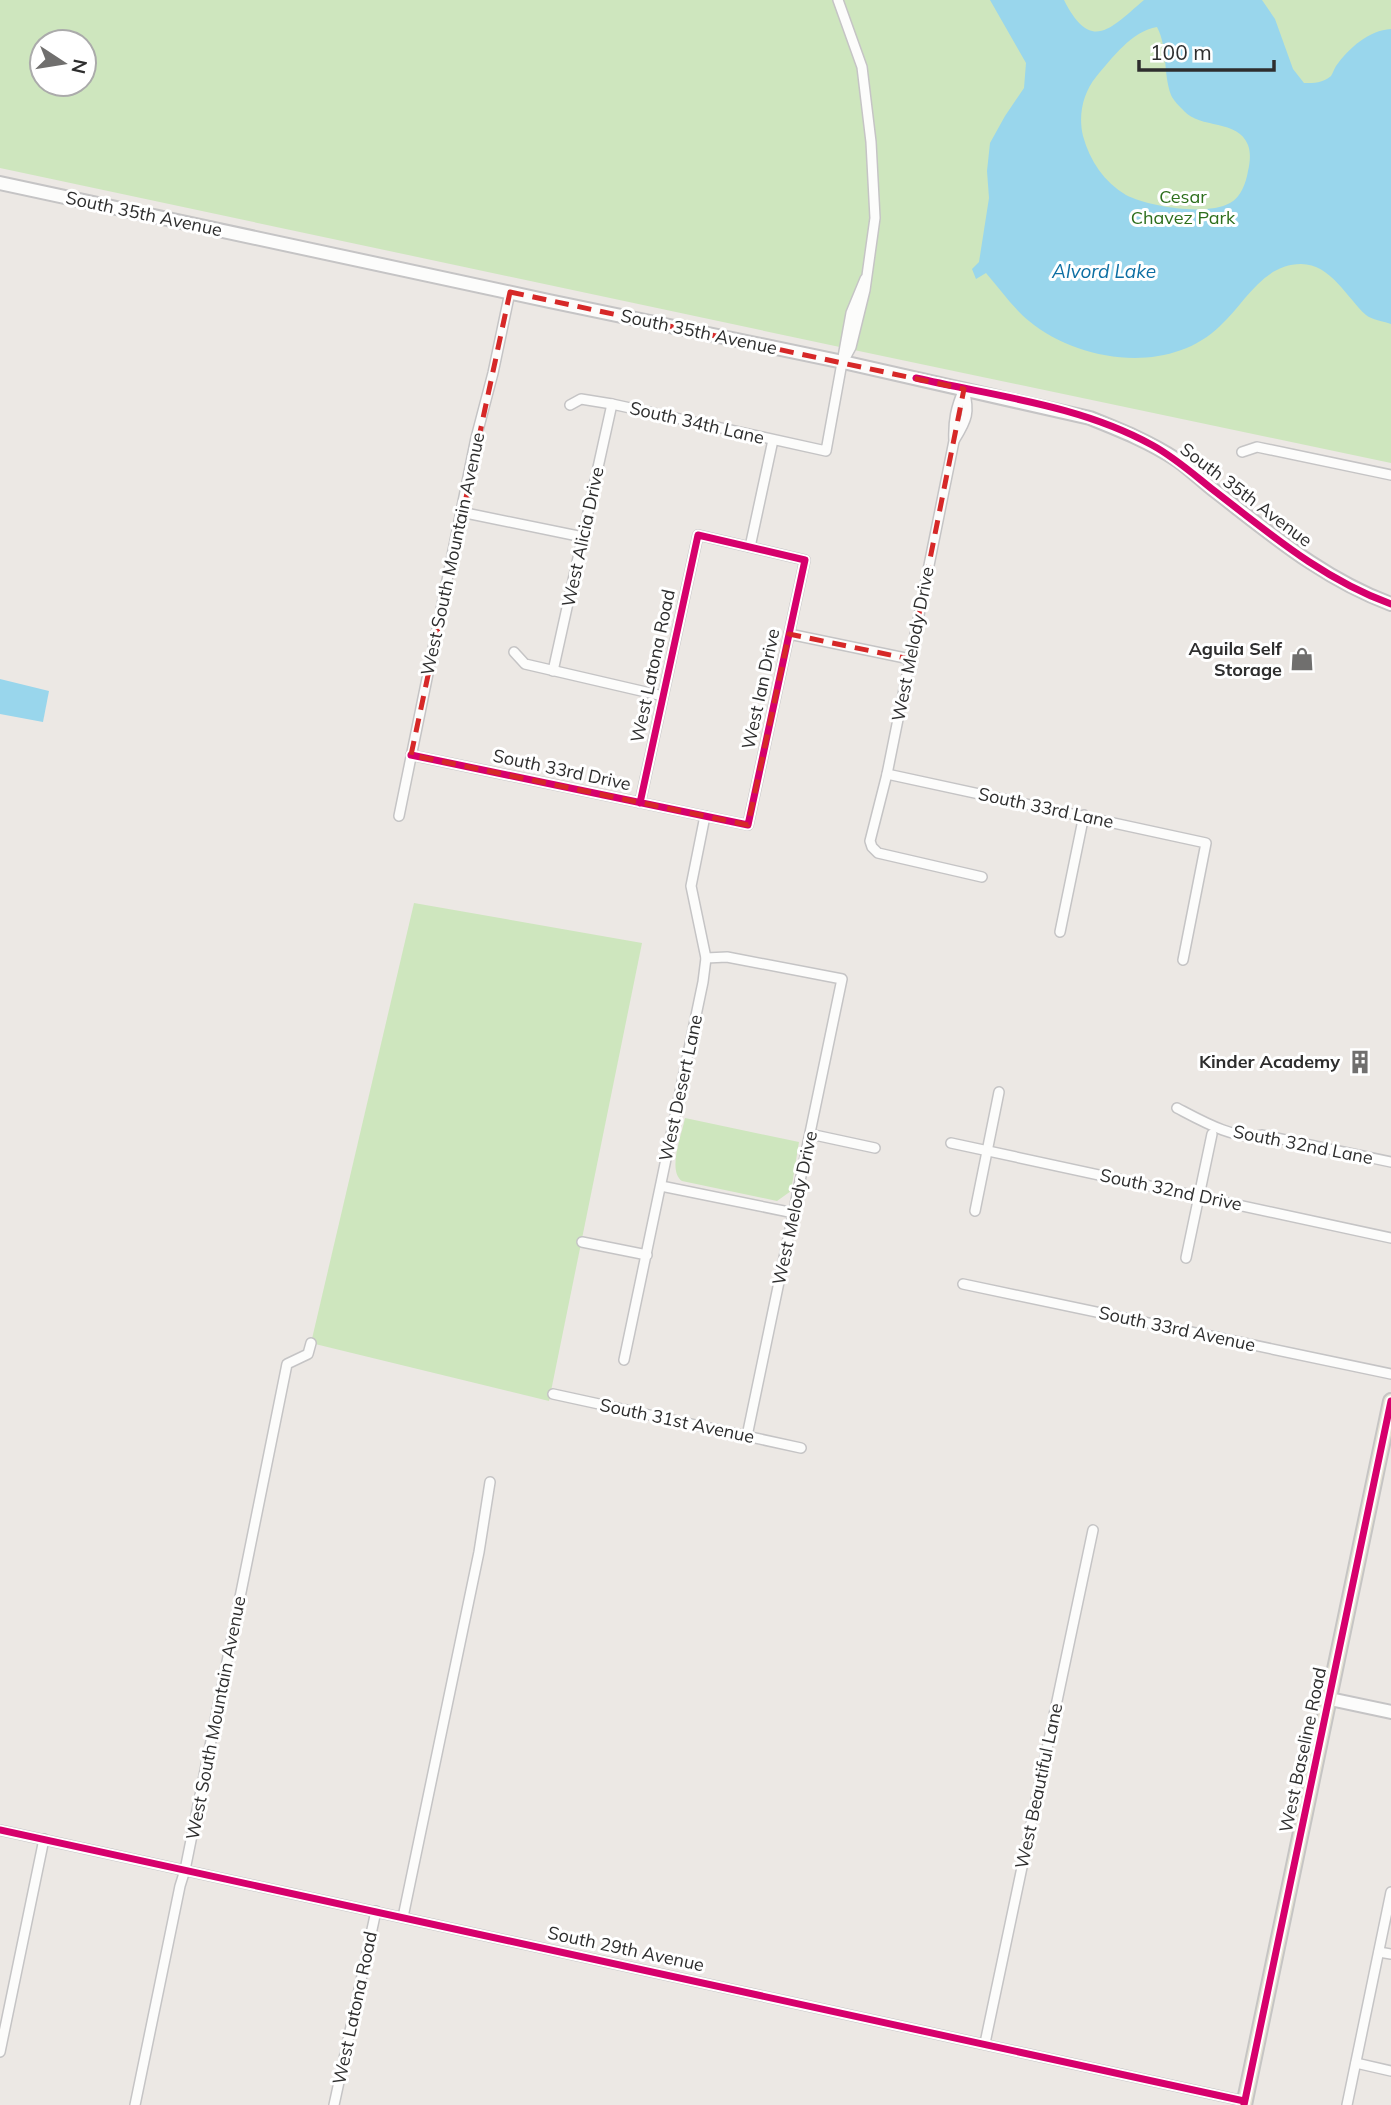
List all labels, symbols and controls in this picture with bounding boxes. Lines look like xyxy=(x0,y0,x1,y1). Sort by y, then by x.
north arrow xyxy=(28,28,98,98)
scale bar xyxy=(1139,28,1274,72)
text: 100 m xyxy=(1150,39,1212,65)
text: N xyxy=(66,57,93,76)
park label: Cesar Chavez Park xyxy=(1131,185,1236,229)
street label: South 35th Avenue xyxy=(64,186,224,241)
water label: Alvord Lake xyxy=(1051,259,1156,283)
street label: South 35th Avenue xyxy=(619,304,779,359)
street label: South 34th Lane xyxy=(628,396,767,449)
street label: West South Mountain Avenue xyxy=(415,430,490,678)
street label: South 35th Avenue xyxy=(1176,437,1317,552)
street label: West Alicia Drive xyxy=(556,465,609,609)
street label: West Melody Drive xyxy=(886,565,939,723)
street label: West Latona Road xyxy=(625,587,680,745)
street label: West Ian Drive xyxy=(736,626,785,751)
place label: Aguila Self Storage xyxy=(1188,637,1282,681)
shop icon: Aguila Self Storage xyxy=(1288,645,1316,673)
street label: South 33rd Drive xyxy=(491,744,633,795)
street label: South 33rd Lane xyxy=(976,782,1116,833)
street label: West Desert Lane xyxy=(654,1012,707,1163)
building icon: Kinder Academy xyxy=(1346,1048,1374,1076)
place label: Kinder Academy xyxy=(1199,1050,1340,1073)
street label: South 32nd Lane xyxy=(1231,1120,1375,1169)
street label: West Melody Drive xyxy=(767,1129,822,1287)
street label: South 32nd Drive xyxy=(1098,1163,1244,1216)
street label: South 33rd Avenue xyxy=(1097,1301,1258,1356)
street label: South 31st Avenue xyxy=(598,1393,757,1448)
street label: West South Mountain Avenue xyxy=(181,1594,250,1842)
street label: West Baseline Road xyxy=(1274,1665,1331,1834)
street label: West Beautiful Lane xyxy=(1010,1701,1067,1871)
street label: South 29th Avenue xyxy=(546,1921,706,1976)
street label: West Latona Road xyxy=(327,1929,382,2087)

